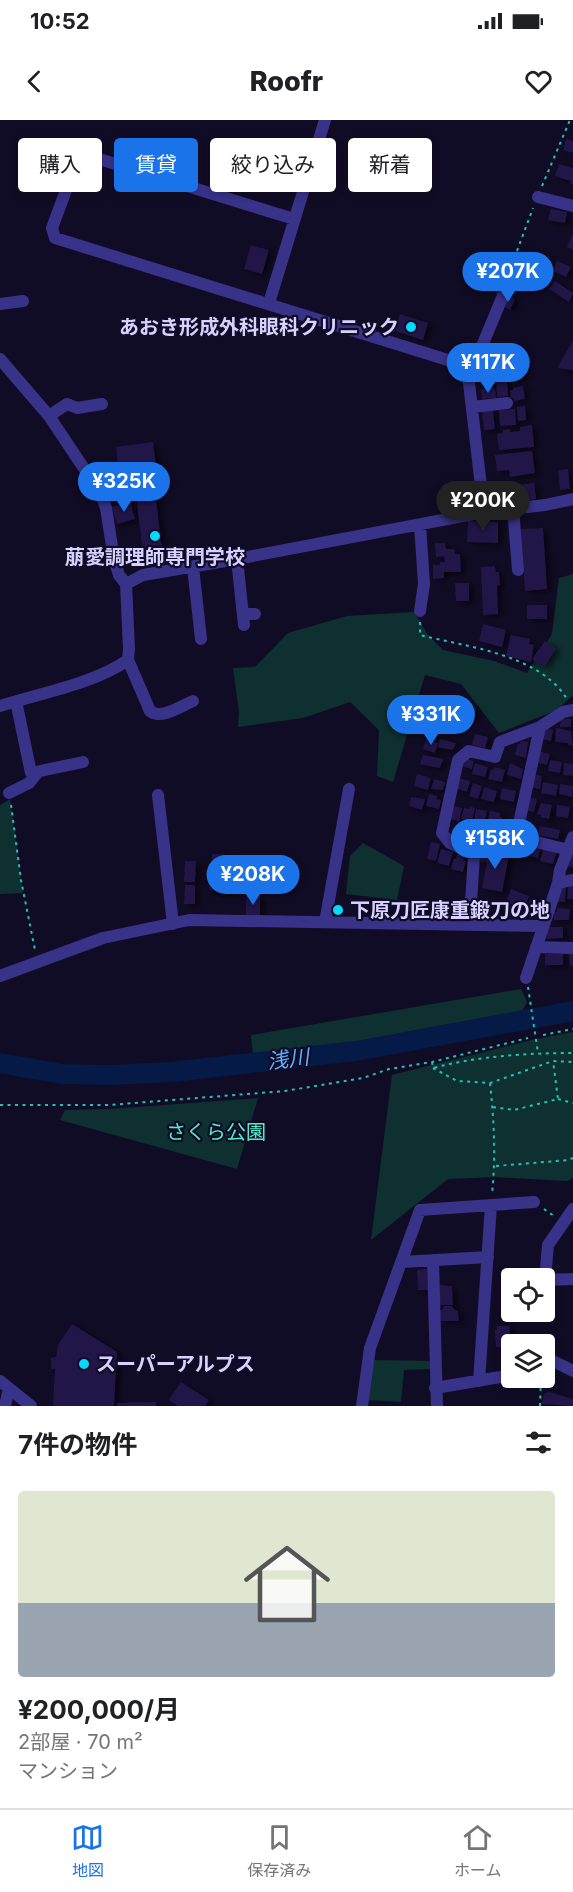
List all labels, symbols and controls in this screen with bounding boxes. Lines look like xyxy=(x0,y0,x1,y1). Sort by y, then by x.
text: 10:52 xyxy=(30,8,90,34)
icon: back xyxy=(18,65,51,98)
text: Roofr xyxy=(250,65,323,98)
icon: heart xyxy=(522,65,555,98)
chip: 購入 xyxy=(18,138,102,192)
chip: 賃貸 xyxy=(114,138,198,192)
chip: 絞り込み xyxy=(210,138,336,192)
chip: 新着 xyxy=(348,138,432,192)
pin: ¥207K xyxy=(466,252,550,303)
text: ¥207K xyxy=(476,259,540,283)
place label: あおき形成外科眼科クリニック xyxy=(119,315,399,339)
marker: あおき形成外科眼科クリニック xyxy=(404,320,418,334)
pin: ¥117K xyxy=(446,343,530,394)
text: ¥117K xyxy=(461,350,515,374)
pin: ¥325K xyxy=(82,462,166,513)
text: ¥325K xyxy=(92,469,156,493)
pin: ¥200K xyxy=(441,481,525,532)
text: ¥200K xyxy=(450,488,516,512)
marker: 萠愛調理師専門学校 xyxy=(148,529,162,543)
place label: 萠愛調理師専門学校 xyxy=(65,545,245,569)
pin: ¥331K xyxy=(389,695,473,746)
text: ¥331K xyxy=(401,702,461,726)
pin: ¥158K xyxy=(453,819,537,870)
text: ¥158K xyxy=(465,826,525,850)
pin: ¥208K xyxy=(211,855,295,906)
text: ¥208K xyxy=(221,862,285,886)
place label: 下原刀匠康重鍛刀の地 xyxy=(350,898,550,922)
marker: 下原刀匠康重鍛刀の地 xyxy=(331,903,345,917)
water label: 浅川 xyxy=(266,1044,312,1074)
park label: さくら公園 xyxy=(166,1120,266,1144)
map controls xyxy=(501,1268,555,1388)
button: locate xyxy=(501,1268,555,1322)
button: layers xyxy=(501,1334,555,1388)
place label: スーパーアルプス xyxy=(96,1352,255,1376)
marker: スーパーアルプス xyxy=(77,1357,91,1371)
icon: filters xyxy=(522,1426,555,1459)
text: 7件の物件 xyxy=(18,1429,137,1460)
icon: home xyxy=(233,1530,341,1638)
text: ¥200,000/月 xyxy=(18,1694,180,1725)
text: 2部屋 · 70 m² xyxy=(18,1730,143,1754)
text: マンション xyxy=(18,1759,118,1783)
tab: 地図 xyxy=(71,1821,104,1881)
tab: 保存済み xyxy=(247,1821,311,1881)
tab: ホーム xyxy=(454,1821,502,1881)

